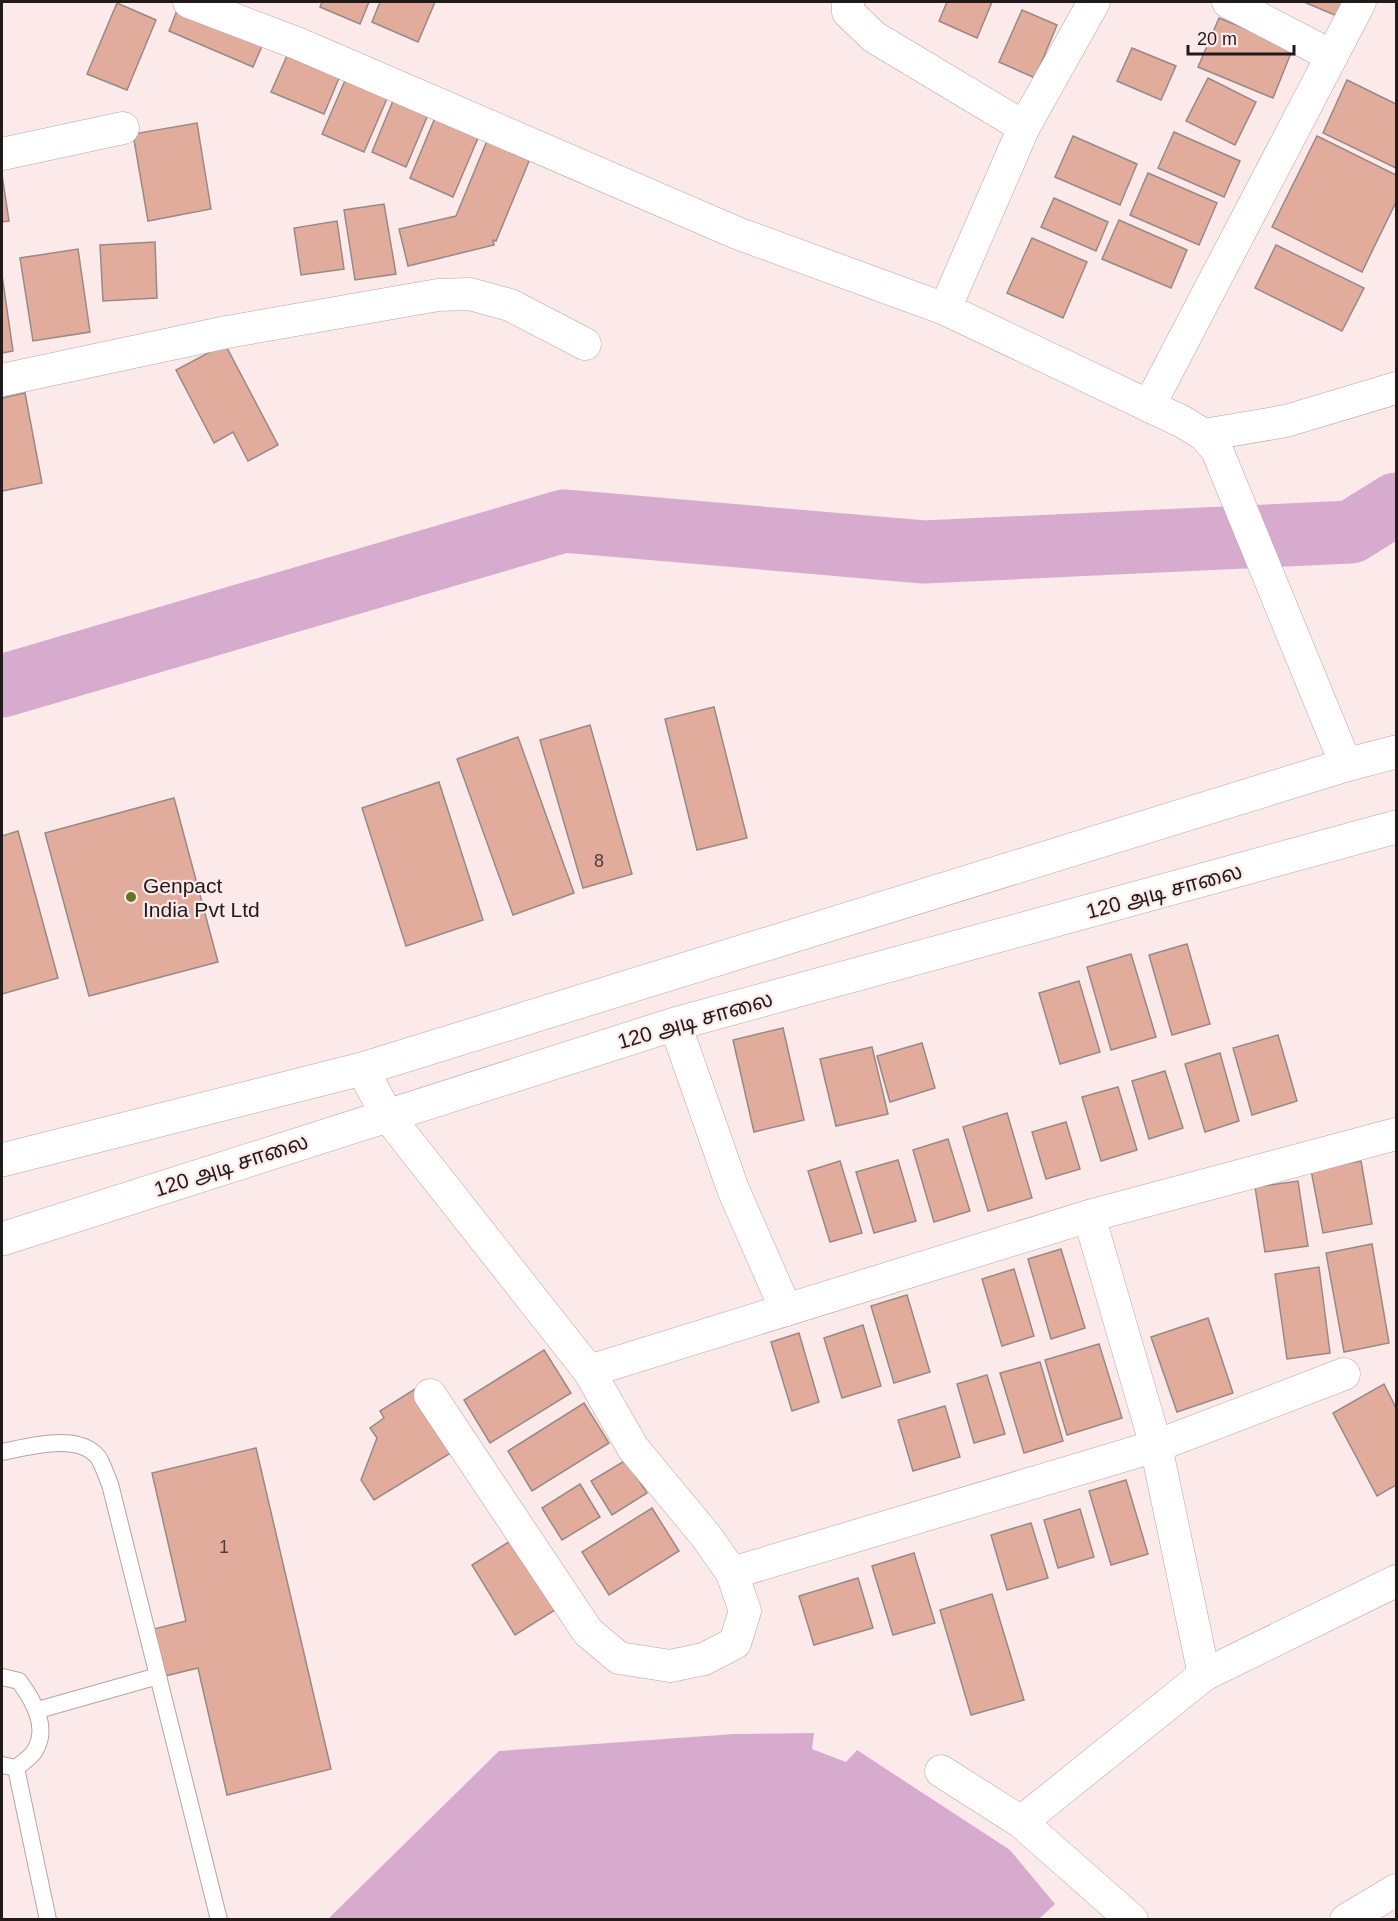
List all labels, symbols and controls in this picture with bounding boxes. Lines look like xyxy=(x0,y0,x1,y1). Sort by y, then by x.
scale bar xyxy=(1188,18,1294,56)
text: 20 m xyxy=(1197,29,1237,49)
house number: 8 xyxy=(594,851,604,871)
street label: 120 அடி சாலை xyxy=(1083,859,1245,925)
place label: Genpact India Pvt Ltd xyxy=(143,874,260,921)
marker: Genpact India Pvt Ltd xyxy=(124,890,138,904)
street label: 120 அடி சாலை xyxy=(615,987,776,1055)
street label: 120 அடி சாலை xyxy=(151,1129,312,1203)
house number: 1 xyxy=(219,1537,229,1557)

